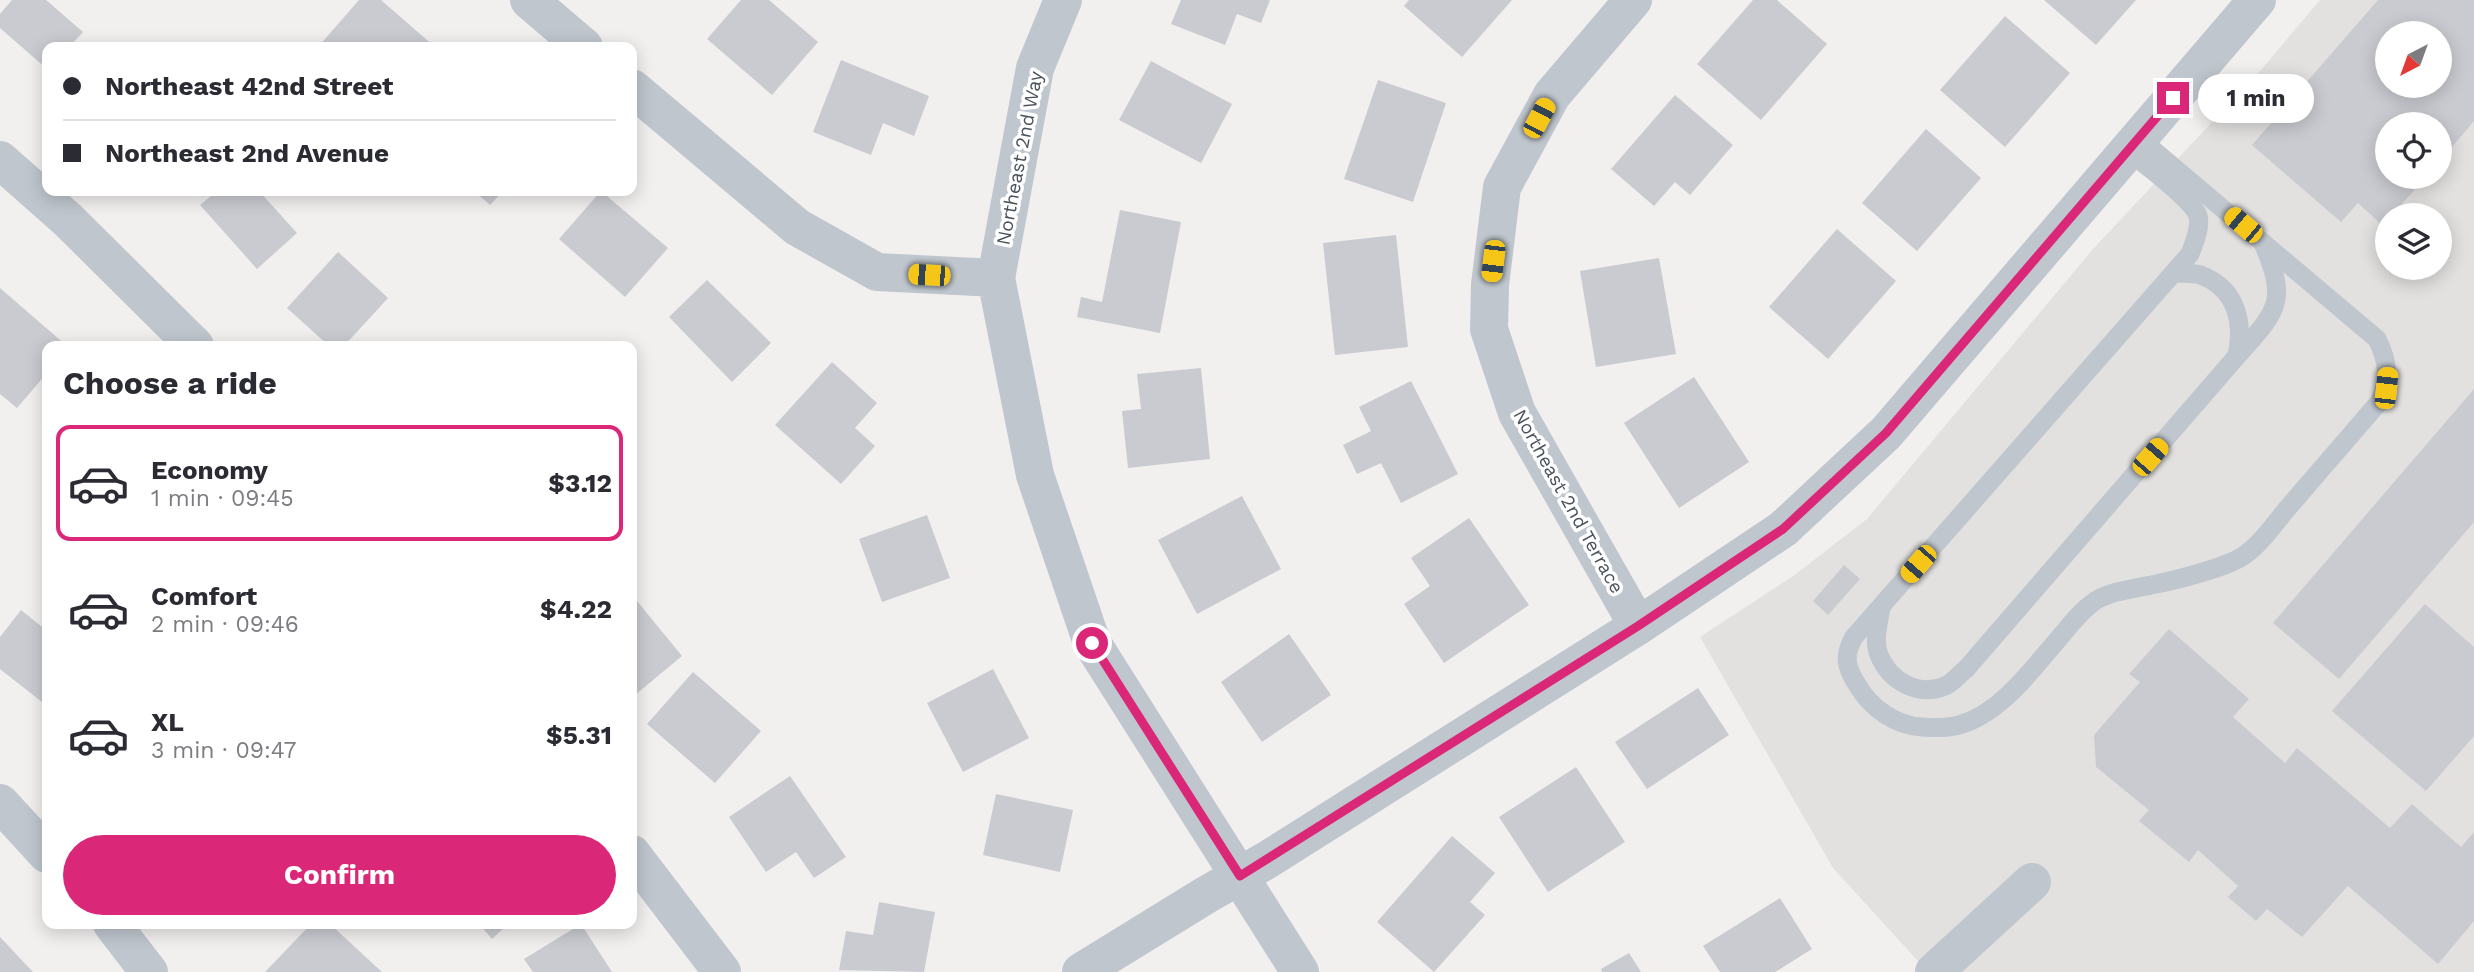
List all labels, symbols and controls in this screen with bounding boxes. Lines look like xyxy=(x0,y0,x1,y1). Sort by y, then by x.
north arrow xyxy=(2375,21,2452,98)
map controls xyxy=(2375,21,2452,280)
street label: Northeast 2nd Way xyxy=(991,69,1048,247)
text: Northeast 42nd Street xyxy=(105,71,393,101)
callout: 1 min xyxy=(2198,74,2313,122)
route end xyxy=(2157,82,2189,114)
text: 1 min xyxy=(2226,85,2286,112)
car xyxy=(1520,95,1559,141)
button: locate xyxy=(2375,112,2452,189)
text: Northeast 2nd Avenue xyxy=(105,138,389,168)
car xyxy=(2221,203,2266,247)
button: layers xyxy=(2375,203,2452,280)
car xyxy=(1481,239,1506,283)
car xyxy=(908,263,951,287)
text: Choose a ride xyxy=(63,364,277,402)
car xyxy=(2374,366,2399,410)
street label: Northeast 2nd Terrace xyxy=(1508,405,1629,597)
car xyxy=(2129,434,2172,480)
icon: car xyxy=(67,452,130,515)
text: Economy xyxy=(151,455,268,485)
text: $3.12 xyxy=(548,468,612,498)
text: 1 min · 09:45 xyxy=(151,485,294,512)
car xyxy=(1897,541,1940,587)
icon: car xyxy=(67,578,130,641)
text: Comfort xyxy=(151,581,257,611)
text: $4.22 xyxy=(540,594,612,624)
text: 2 min · 09:46 xyxy=(151,611,299,638)
route start xyxy=(1076,627,1108,659)
icon: car xyxy=(67,704,130,767)
text: XL xyxy=(151,707,184,737)
text: $5.31 xyxy=(546,720,612,750)
text: 3 min · 09:47 xyxy=(151,737,297,764)
button: Confirm xyxy=(63,835,616,915)

